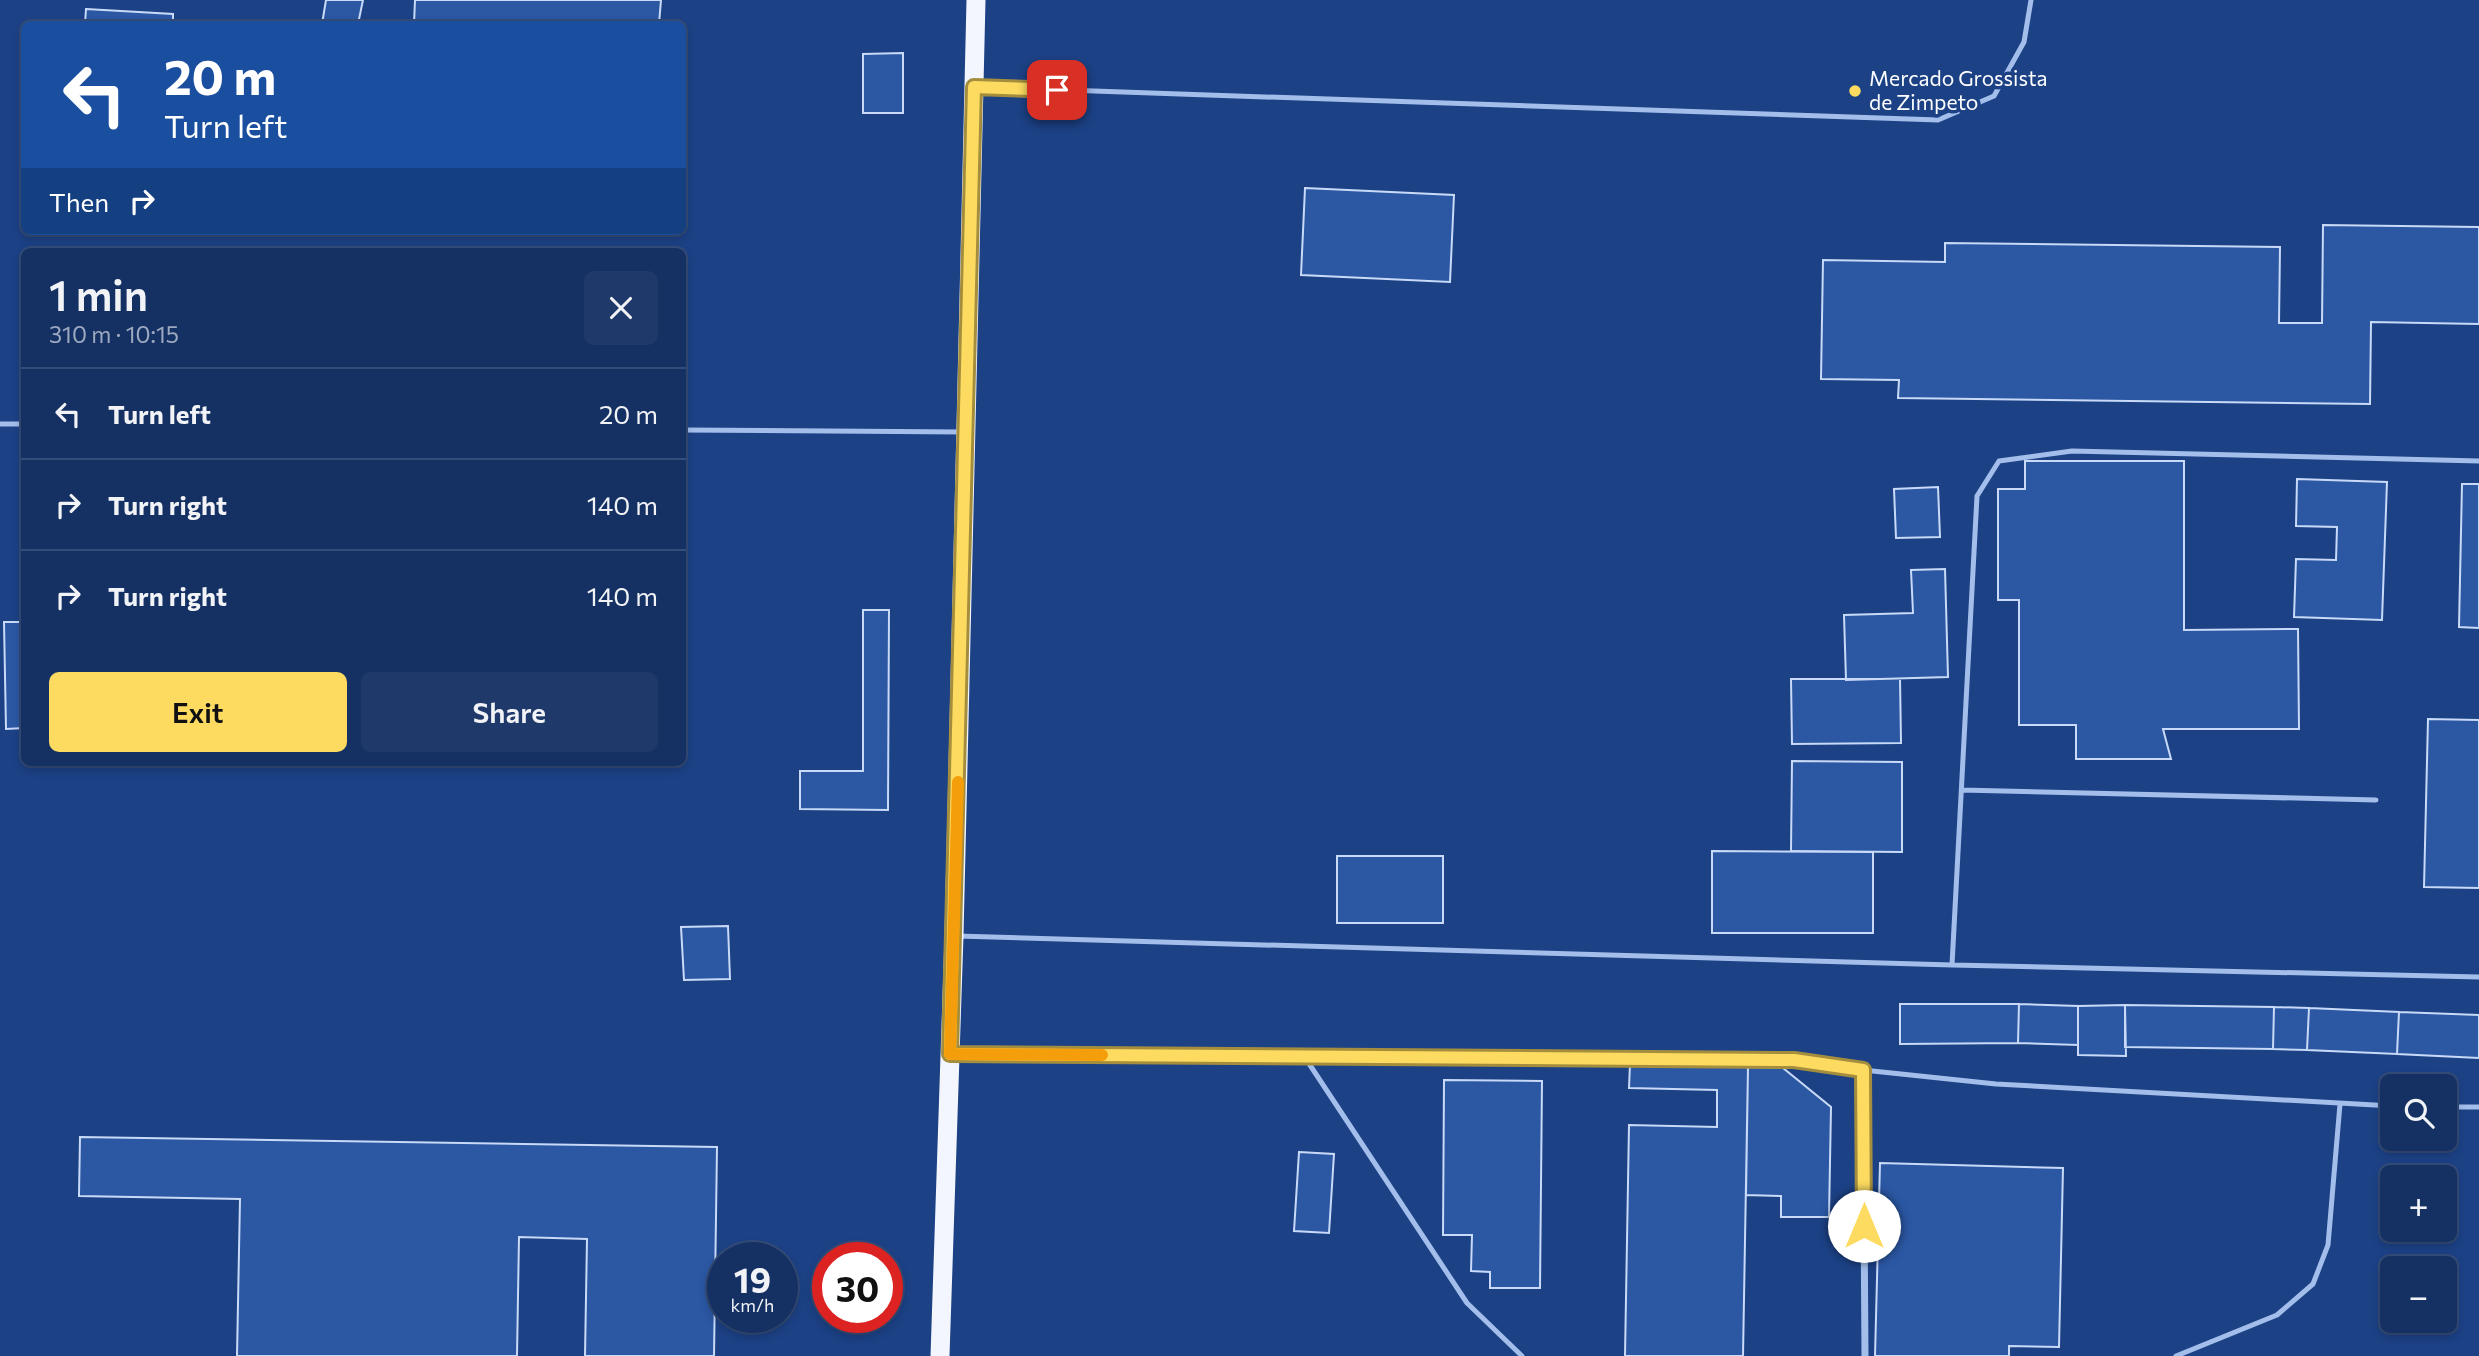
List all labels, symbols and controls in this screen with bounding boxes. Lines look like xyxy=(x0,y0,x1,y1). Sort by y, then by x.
text: 20 m xyxy=(164,45,276,105)
icon: left xyxy=(49,49,140,140)
pin xyxy=(1027,60,1087,120)
place label: Mercado Grossista de Zimpeto xyxy=(1869,65,2048,114)
icon: arrive xyxy=(1038,71,1076,109)
marker: Mercado Grossista de Zimpeto xyxy=(1847,83,1863,99)
text: Turn left xyxy=(164,105,288,145)
icon: right xyxy=(123,182,161,220)
text: Then xyxy=(49,186,109,217)
text: 1 min xyxy=(49,268,148,320)
button: close xyxy=(584,271,658,345)
text: 310 m · 10:15 xyxy=(49,320,179,348)
icon: left xyxy=(49,395,87,433)
text: Turn left xyxy=(108,398,211,429)
text: 20 m xyxy=(599,398,658,429)
icon: right xyxy=(49,486,87,524)
text: Turn right xyxy=(108,489,227,520)
text: 140 m xyxy=(587,489,658,520)
icon: right xyxy=(49,577,87,615)
text: Turn right xyxy=(108,580,227,611)
text: 140 m xyxy=(587,580,658,611)
button: Exit xyxy=(49,672,347,752)
button: Share xyxy=(361,672,658,752)
map controls xyxy=(2380,1074,2457,1333)
button: search xyxy=(2380,1074,2457,1151)
button: + xyxy=(2380,1165,2457,1242)
position arrow xyxy=(1827,1189,1901,1263)
speed limit sign: 30 xyxy=(812,1242,903,1333)
button: − xyxy=(2380,1256,2457,1333)
text: 19 xyxy=(734,1257,771,1300)
text: km/h xyxy=(731,1294,774,1316)

